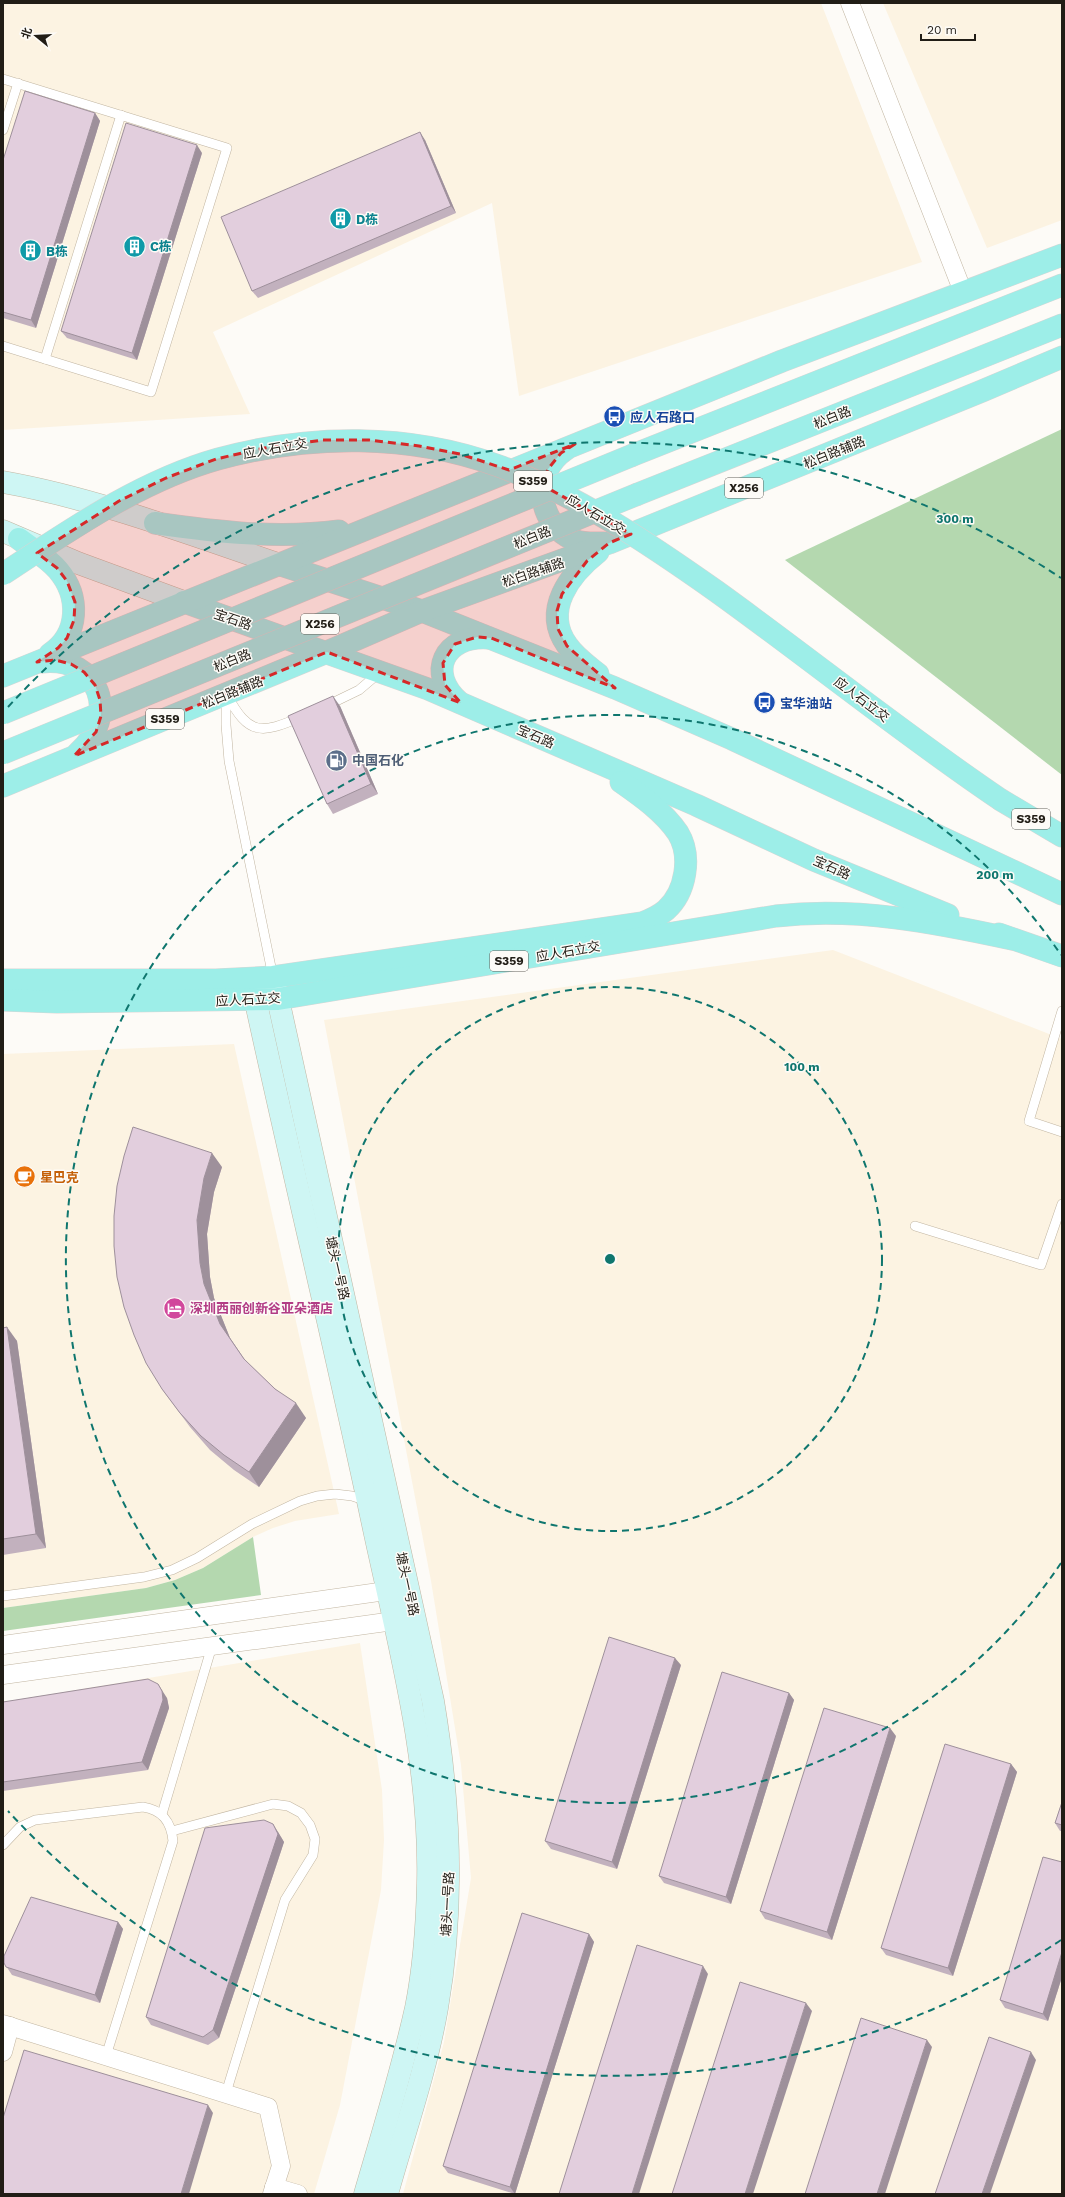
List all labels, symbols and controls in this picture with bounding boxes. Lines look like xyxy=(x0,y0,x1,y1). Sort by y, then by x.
north arrow xyxy=(16,16,56,56)
scale bar xyxy=(921,16,975,42)
text: 20 m xyxy=(927,23,957,37)
text: 北 xyxy=(19,26,35,40)
building icon: D栋 xyxy=(328,206,354,232)
place label: D栋 xyxy=(356,212,378,227)
building icon: C栋 xyxy=(121,233,147,259)
building icon: B栋 xyxy=(18,238,44,264)
place label: C栋 xyxy=(150,239,172,254)
place label: B栋 xyxy=(46,244,68,259)
street label: 松白路 xyxy=(811,403,853,432)
bus stop icon: 应人石路口 xyxy=(602,404,628,430)
place label: 应人石路口 xyxy=(630,410,695,425)
street label: 松白路辅路 xyxy=(801,433,867,472)
street label: 应人石立交 xyxy=(242,435,308,462)
road number: S359 xyxy=(514,471,552,491)
road number: X256 xyxy=(725,478,763,498)
street label: 应人石立交 xyxy=(564,492,628,537)
text: 300 m xyxy=(936,512,974,526)
street label: 松白路 xyxy=(511,523,553,552)
street label: 松白路辅路 xyxy=(500,555,566,590)
street label: 宝石路 xyxy=(212,606,254,633)
road number: X256 xyxy=(301,614,339,634)
street label: 松白路 xyxy=(211,646,253,675)
street label: 松白路辅路 xyxy=(199,673,265,712)
street label: 应人石立交 xyxy=(831,674,892,725)
bus stop icon: 宝华油站 xyxy=(752,690,778,716)
place label: 宝华油站 xyxy=(780,696,832,711)
road number: S359 xyxy=(146,709,184,729)
street label: 宝石路 xyxy=(515,722,557,751)
fuel station icon: 中国石化 xyxy=(324,747,350,773)
place label: 中国石化 xyxy=(352,753,404,768)
road number: S359 xyxy=(1012,809,1050,829)
street label: 宝石路 xyxy=(811,853,853,882)
text: 200 m xyxy=(976,868,1014,882)
street label: 应人石立交 xyxy=(535,938,601,965)
road number: S359 xyxy=(490,951,528,971)
street label: 应人石立交 xyxy=(215,990,281,1009)
text: 100 m xyxy=(784,1060,820,1074)
cafe icon: 星巴克 xyxy=(11,1164,37,1190)
place label: 星巴克 xyxy=(40,1170,79,1185)
street label: 塘头一号路 xyxy=(323,1235,352,1301)
centre of rings xyxy=(603,1252,617,1266)
hotel icon: 深圳西丽创新谷亚朵酒店 xyxy=(161,1295,187,1321)
place label: 深圳西丽创新谷亚朵酒店 xyxy=(190,1301,333,1316)
street label: 塘头一号路 xyxy=(393,1551,422,1617)
street label: 塘头一号路 xyxy=(438,1871,457,1937)

